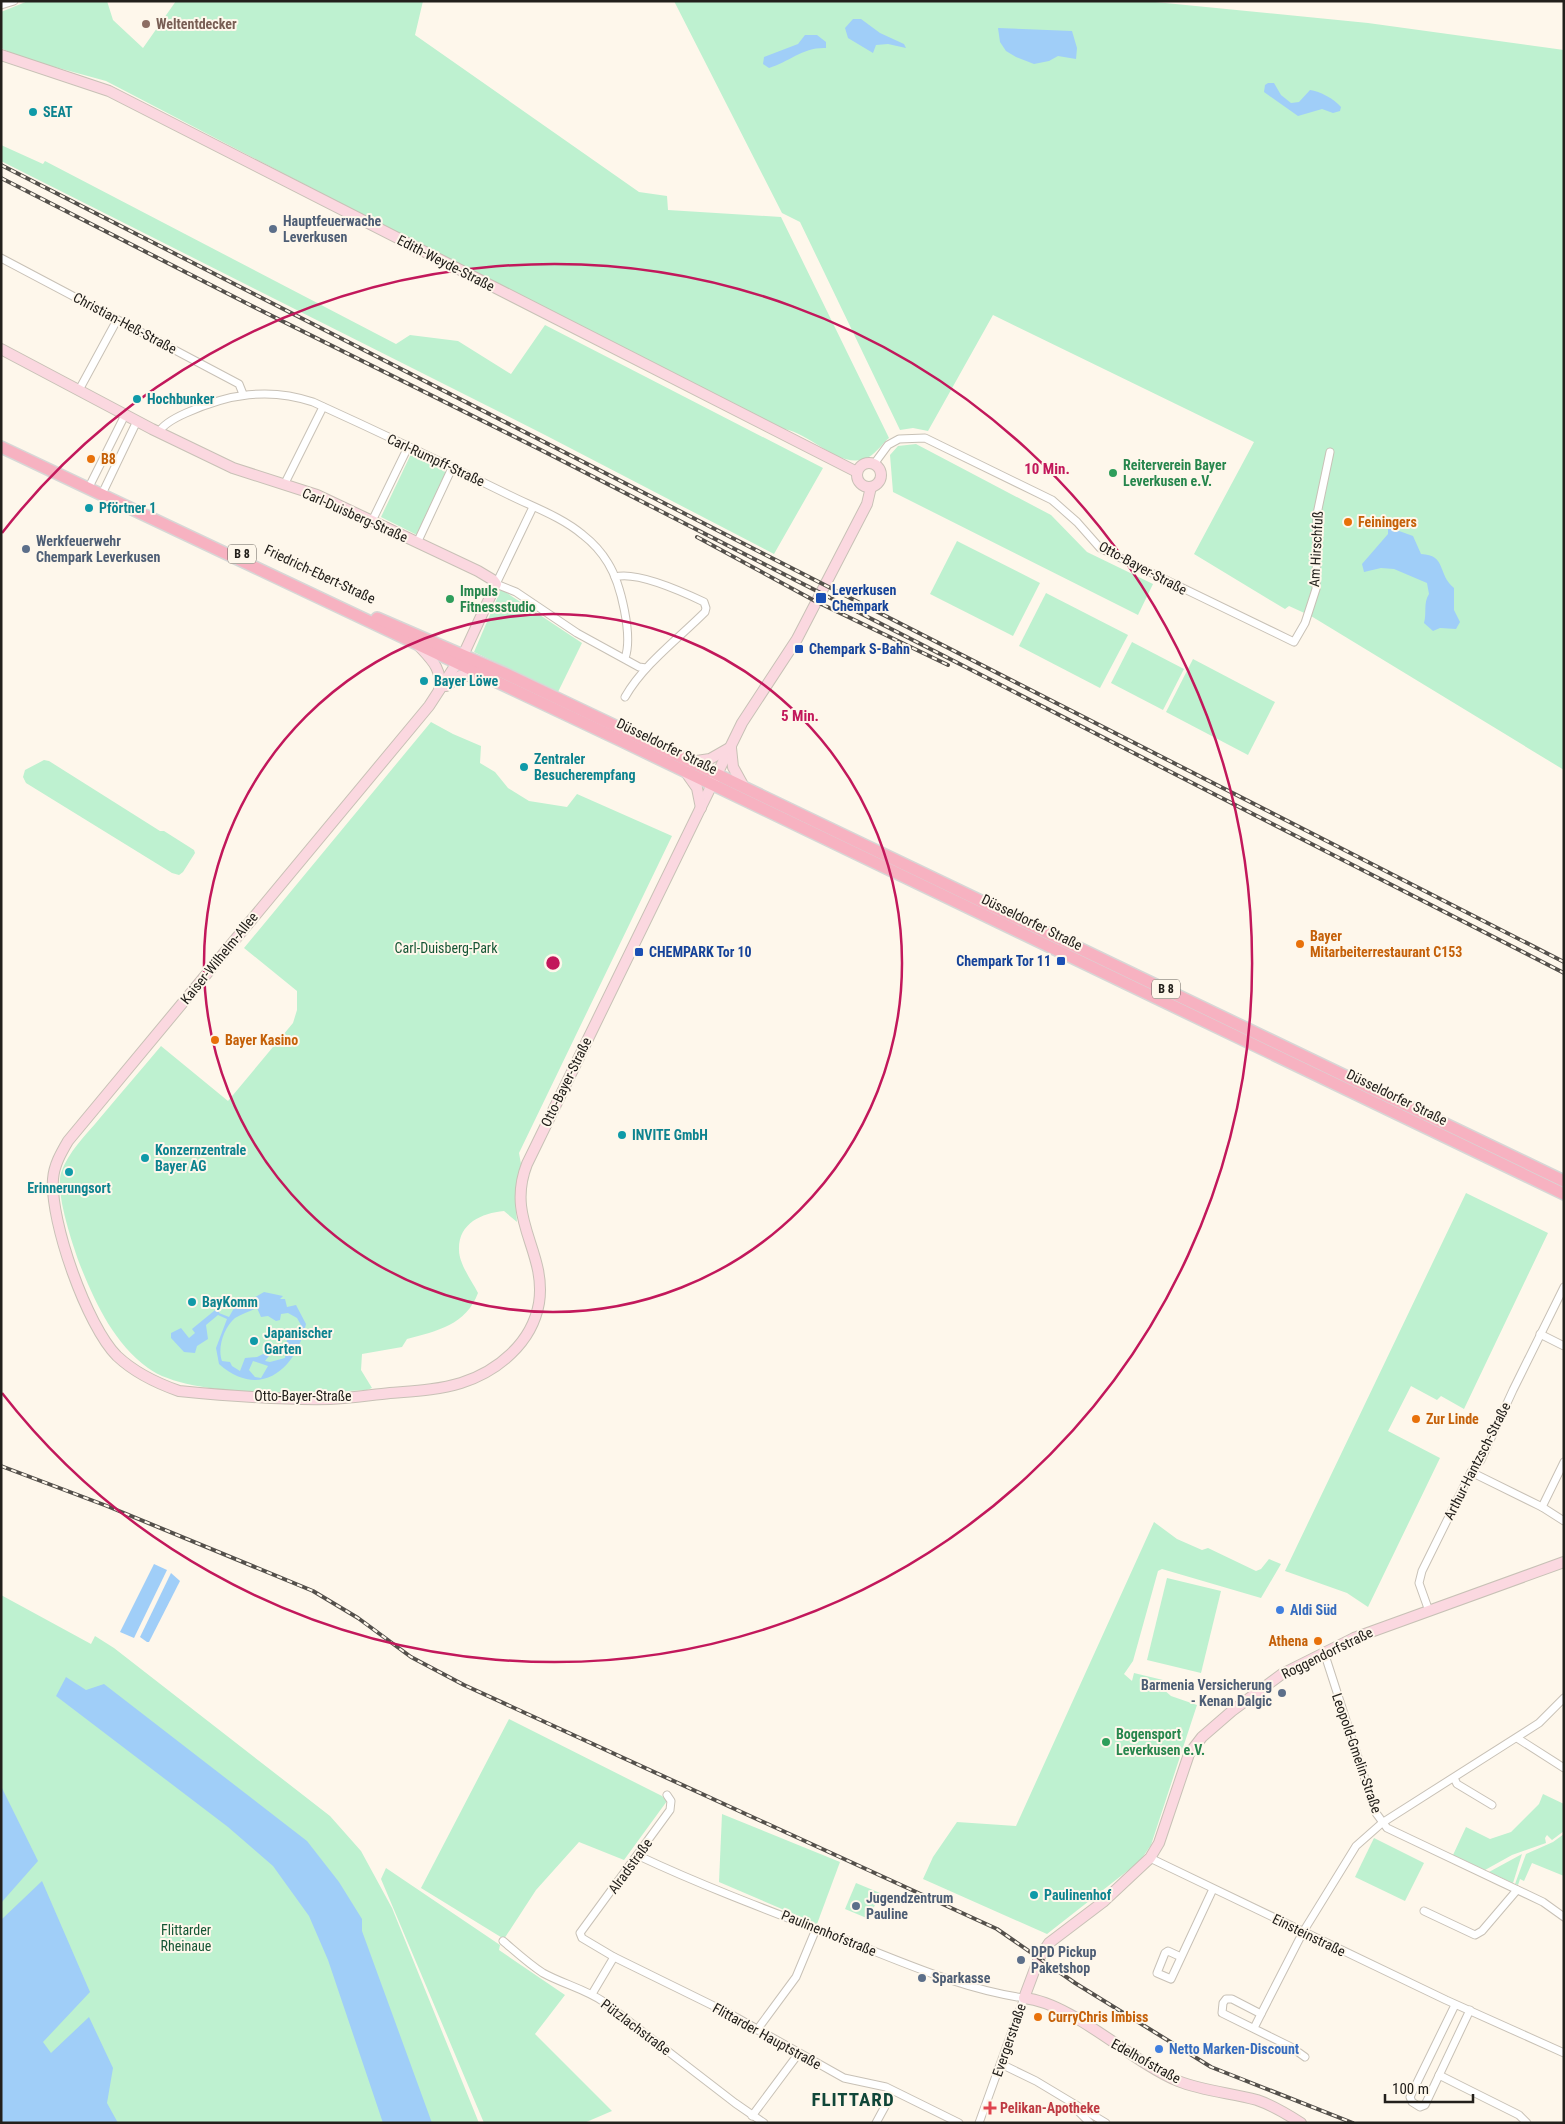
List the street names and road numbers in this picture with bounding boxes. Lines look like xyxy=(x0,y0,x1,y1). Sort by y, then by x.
street label: Edith-Weyde-Straße xyxy=(395,232,498,295)
street label: Christian-Heß-Straße xyxy=(71,289,180,357)
street label: Carl-Rumpff-Straße xyxy=(385,430,488,490)
street label: Carl-Duisberg-Straße xyxy=(300,485,411,546)
street label: Am Hirschfuß xyxy=(1306,511,1326,587)
street label: Otto-Bayer-Straße xyxy=(1096,538,1190,598)
street label: Friedrich-Ebert-Straße xyxy=(262,541,378,607)
road number: B 8 xyxy=(228,544,256,564)
street label: Düsseldorfer Straße xyxy=(614,715,720,777)
street label: Düsseldorfer Straße xyxy=(979,891,1085,953)
street label: Kaiser-Wilhelm-Allee xyxy=(177,909,261,1007)
road number: B 8 xyxy=(1152,980,1180,999)
street label: Otto-Bayer-Straße xyxy=(537,1034,595,1129)
street label: Düsseldorfer Straße xyxy=(1344,1066,1450,1128)
street label: Otto-Bayer-Straße xyxy=(254,1388,352,1404)
street label: Arthur-Hantzsch-Straße xyxy=(1440,1399,1514,1522)
street label: Roggendorfstraße xyxy=(1279,1624,1376,1682)
street label: Leopold-Gmelin-Straße xyxy=(1329,1691,1385,1816)
street label: Alradstraße xyxy=(605,1835,656,1897)
street label: Paulinenhofstraße xyxy=(779,1907,879,1960)
street label: Einsteinstraße xyxy=(1270,1910,1348,1960)
street label: Pützlachstraße xyxy=(598,1996,674,2059)
street label: Flittarder Hauptstraße xyxy=(710,2000,824,2073)
street label: Evergerstraße xyxy=(989,2001,1029,2079)
street label: Edelhofstraße xyxy=(1109,2035,1184,2087)

